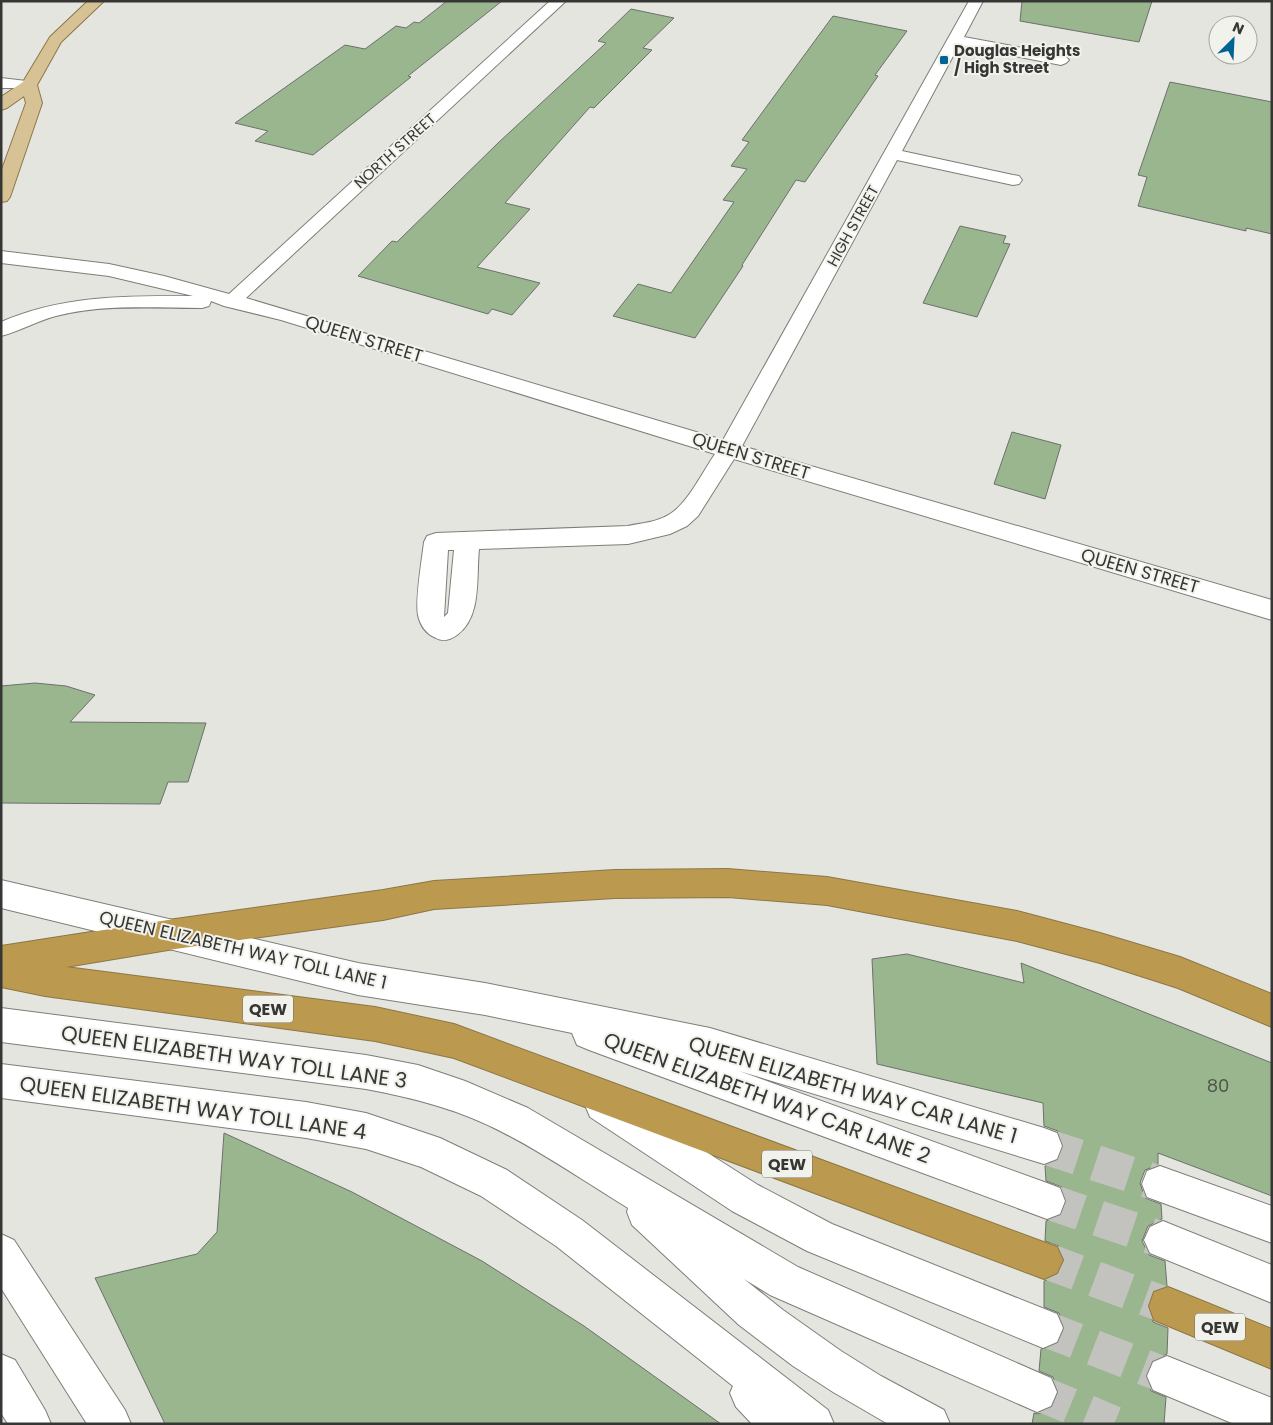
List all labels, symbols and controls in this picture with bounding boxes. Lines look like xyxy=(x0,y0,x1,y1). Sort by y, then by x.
north arrow xyxy=(1208,15,1258,65)
text: N xyxy=(1229,17,1247,39)
place label: Douglas Heights / High Street xyxy=(954,40,1080,78)
marker: Douglas Heights / High Street xyxy=(938,54,950,66)
street label: NORTH STREET xyxy=(349,108,440,193)
street label: HIGH STREET xyxy=(822,181,883,270)
street label: QUEEN STREET xyxy=(302,309,426,368)
street label: QUEEN STREET xyxy=(689,426,813,485)
street label: QUEEN STREET xyxy=(1078,542,1202,599)
street label: QUEEN ELIZABETH WAY TOLL LANE 1 xyxy=(97,904,389,995)
road number: QEW xyxy=(243,996,293,1022)
street label: QUEEN ELIZABETH WAY TOLL LANE 3 xyxy=(59,1018,409,1095)
street label: QUEEN ELIZABETH WAY CAR LANE 2 xyxy=(600,1025,935,1170)
street label: QUEEN ELIZABETH WAY CAR LANE 1 xyxy=(685,1029,1021,1150)
street label: QUEEN ELIZABETH WAY TOLL LANE 4 xyxy=(18,1069,368,1146)
house number: 80 xyxy=(1207,1073,1229,1098)
road number: QEW xyxy=(762,1150,812,1178)
road number: QEW xyxy=(1195,1314,1245,1340)

